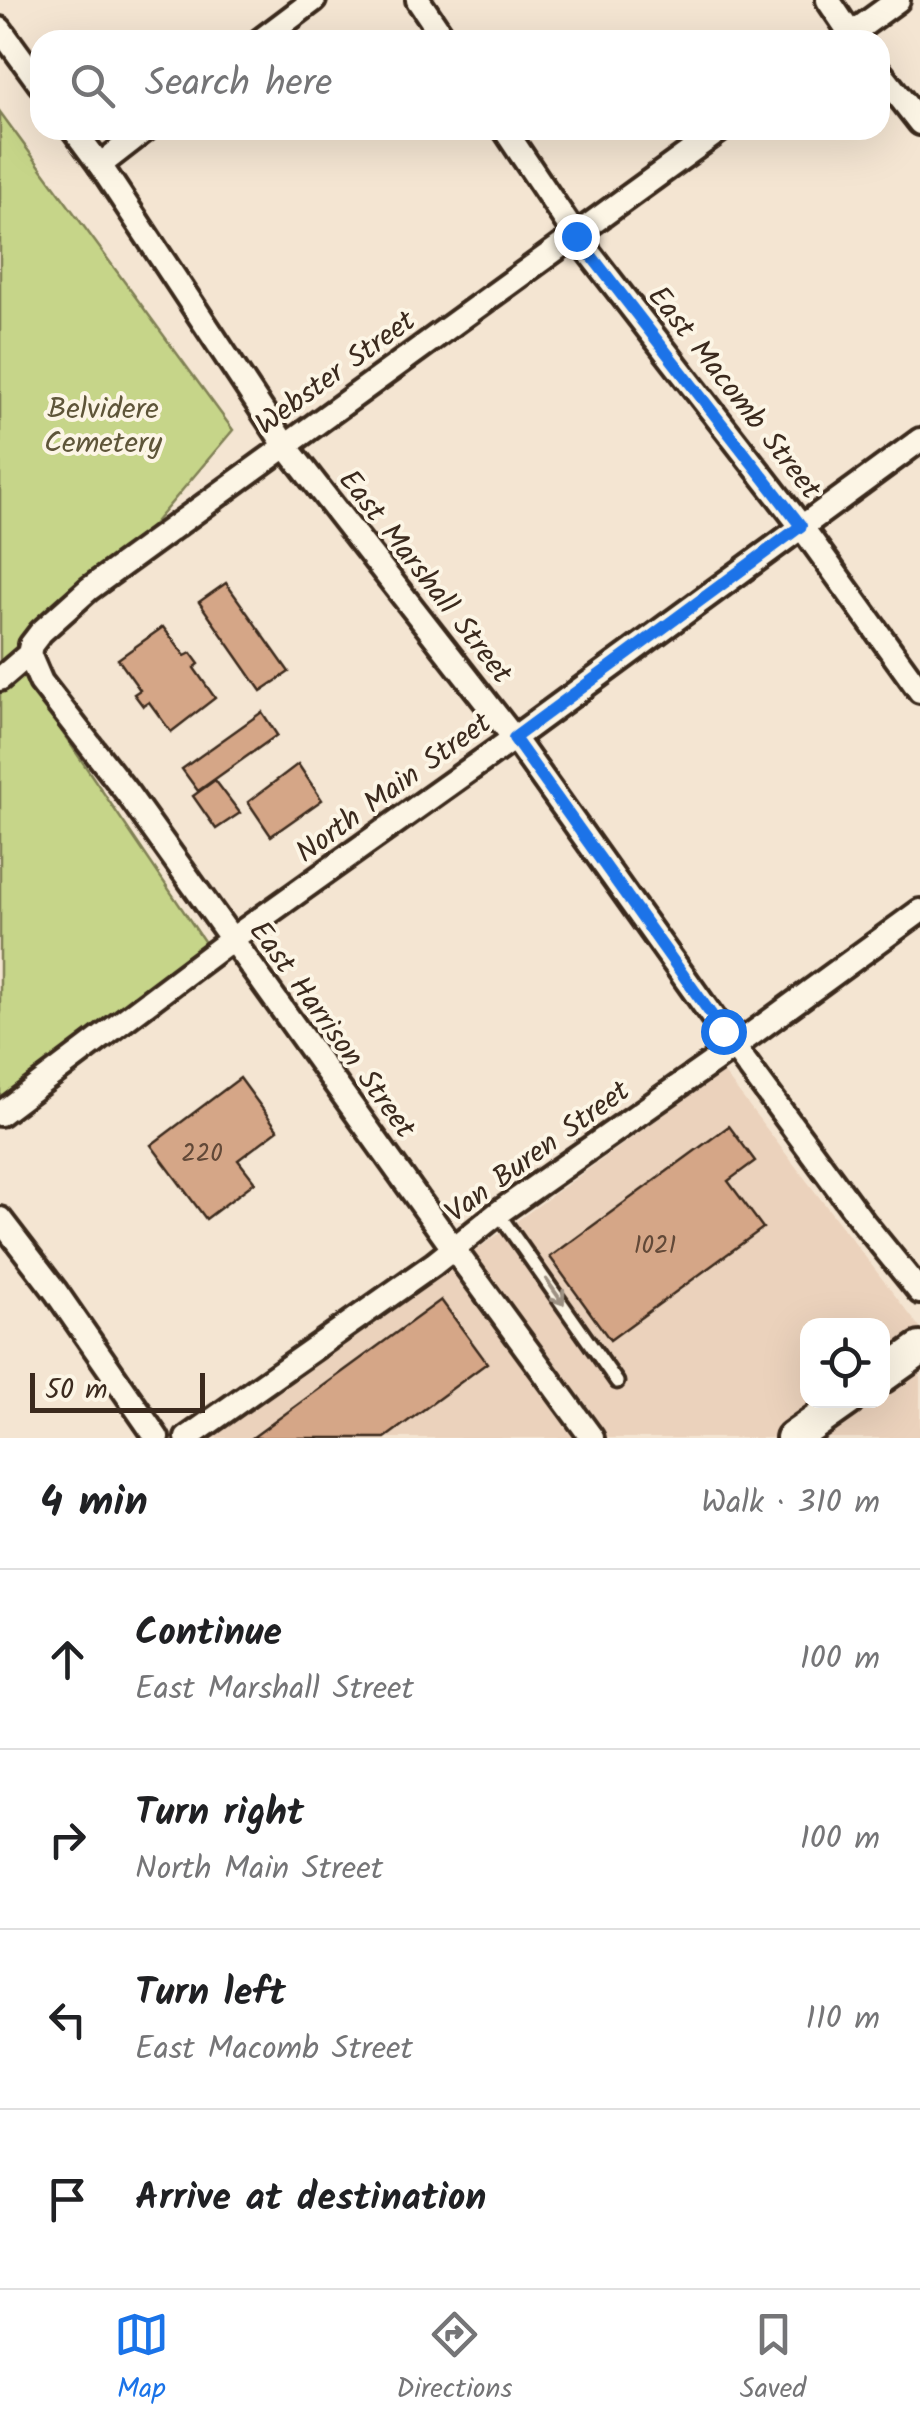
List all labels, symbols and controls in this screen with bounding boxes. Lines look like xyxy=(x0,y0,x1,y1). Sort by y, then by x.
search box xyxy=(30,30,890,140)
text: Search here xyxy=(145,55,332,115)
icon: search xyxy=(65,58,120,113)
route end xyxy=(554,214,600,260)
street label: East Macomb Street xyxy=(634,276,833,511)
street label: Webster Street xyxy=(246,299,427,448)
park label: Belvidere Cemetery xyxy=(44,386,163,468)
street label: East Marshall Street xyxy=(325,459,524,695)
street label: North Main Street xyxy=(286,701,503,876)
street label: East Harrison Street xyxy=(236,911,427,1150)
route start xyxy=(701,1009,747,1055)
street label: Van Buren Street xyxy=(435,1069,641,1236)
house number: 220 xyxy=(181,1134,223,1174)
house number: 1021 xyxy=(634,1226,676,1266)
one-way arrow xyxy=(544,1278,565,1306)
map controls xyxy=(800,1318,890,1408)
button: locate xyxy=(800,1318,890,1408)
scale bar xyxy=(30,1368,205,1412)
text: 50 m xyxy=(45,1368,108,1413)
text: 4 min xyxy=(40,1470,148,1537)
text: Walk · 310 m xyxy=(701,1478,880,1529)
text: Continue xyxy=(135,1604,282,1664)
icon: ahead xyxy=(40,1632,95,1687)
text: 100 m xyxy=(800,1634,880,1685)
text: East Marshall Street xyxy=(135,1664,414,1715)
text: Turn right xyxy=(135,1784,304,1844)
icon: right xyxy=(40,1812,95,1867)
text: 100 m xyxy=(800,1814,880,1865)
text: North Main Street xyxy=(135,1844,383,1895)
text: Turn left xyxy=(135,1964,286,2024)
icon: left xyxy=(40,1992,95,2047)
text: 110 m xyxy=(806,1994,880,2045)
text: East Macomb Street xyxy=(135,2024,413,2075)
text: Arrive at destination xyxy=(135,2169,486,2229)
icon: arrive xyxy=(40,2172,95,2227)
tab: Map xyxy=(114,2307,169,2412)
tab: Directions xyxy=(396,2307,512,2412)
tab: Saved xyxy=(740,2307,806,2412)

